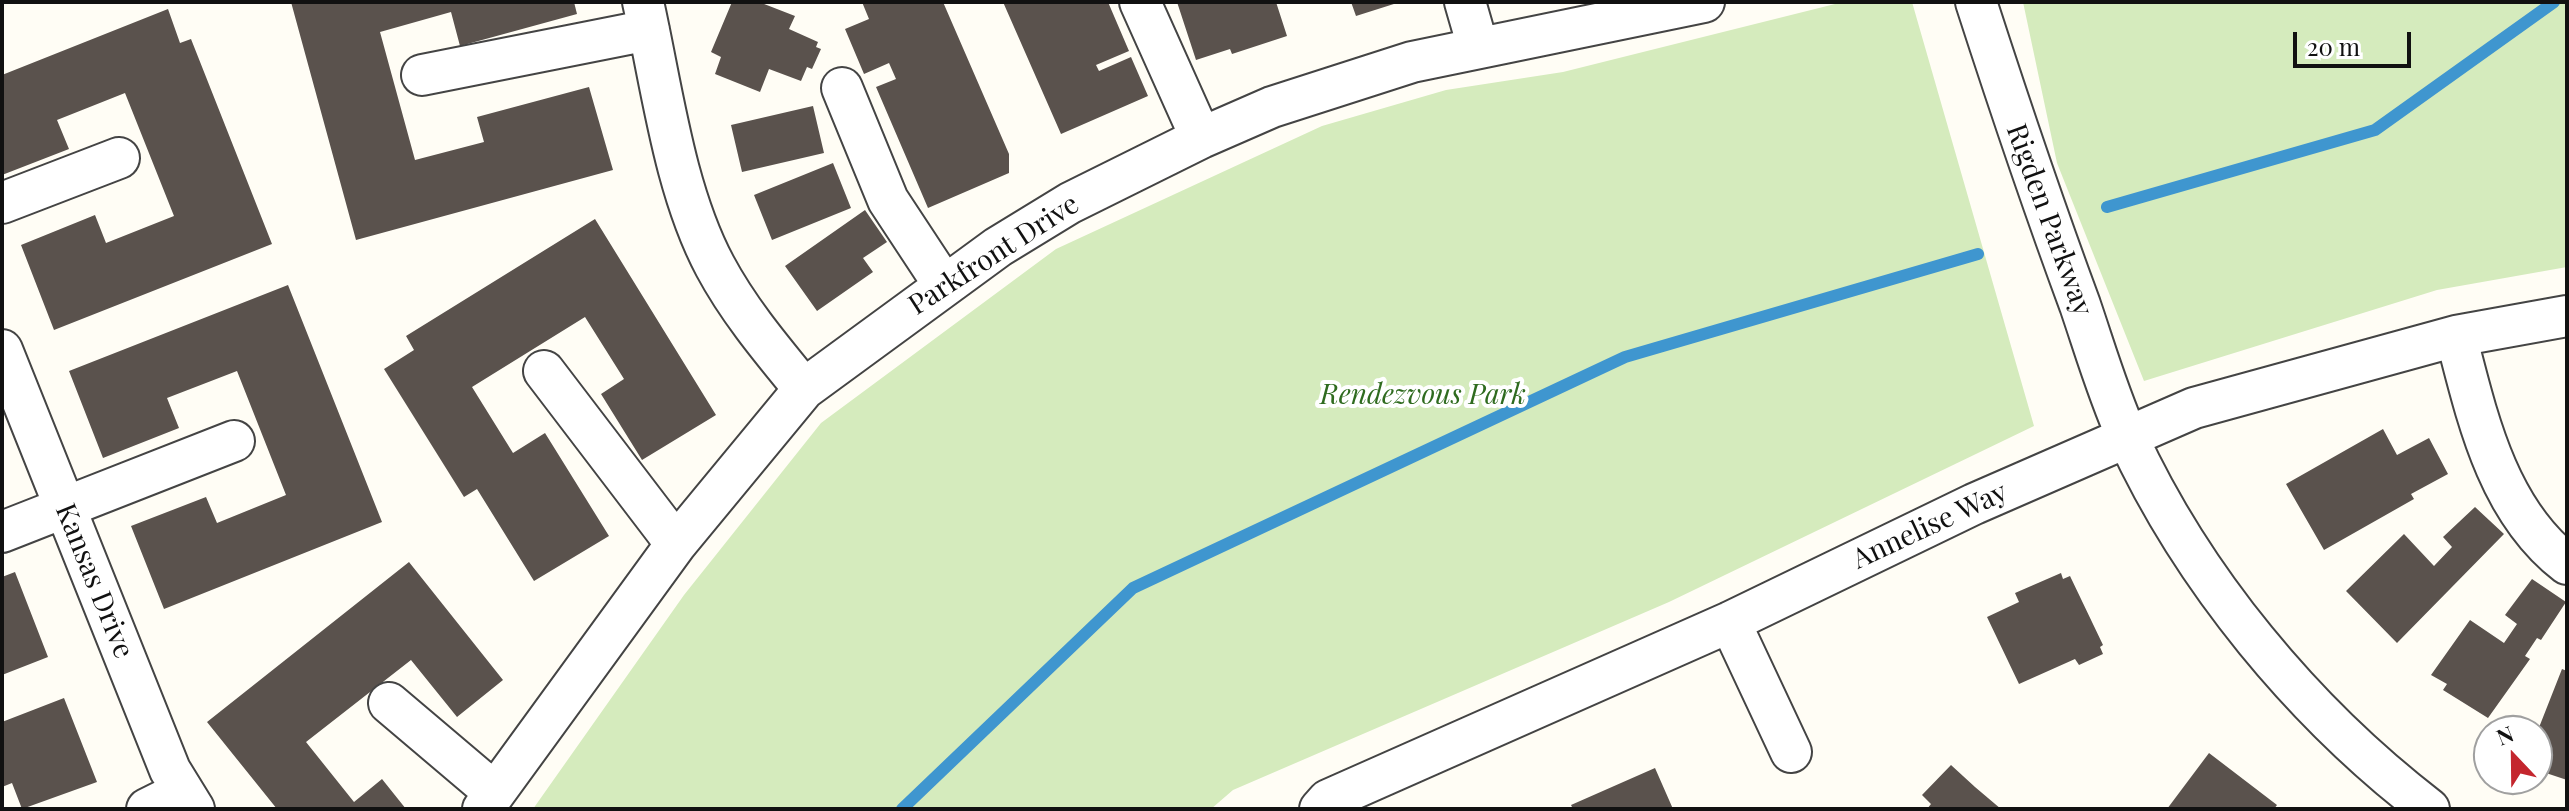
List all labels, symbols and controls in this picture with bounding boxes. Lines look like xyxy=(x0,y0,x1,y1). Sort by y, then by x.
scale bar xyxy=(2297,16,2415,66)
text: 20 m xyxy=(2307,30,2360,62)
street label: Rigden Parkway xyxy=(1999,119,2099,321)
street label: Parkfront Drive xyxy=(903,188,1085,322)
park label: Rendezvous Park xyxy=(1320,378,1526,412)
street label: Annelise Way xyxy=(1847,475,2013,577)
street label: Kansas Drive xyxy=(48,499,140,663)
north arrow xyxy=(2473,715,2553,795)
text: N xyxy=(2492,718,2518,751)

